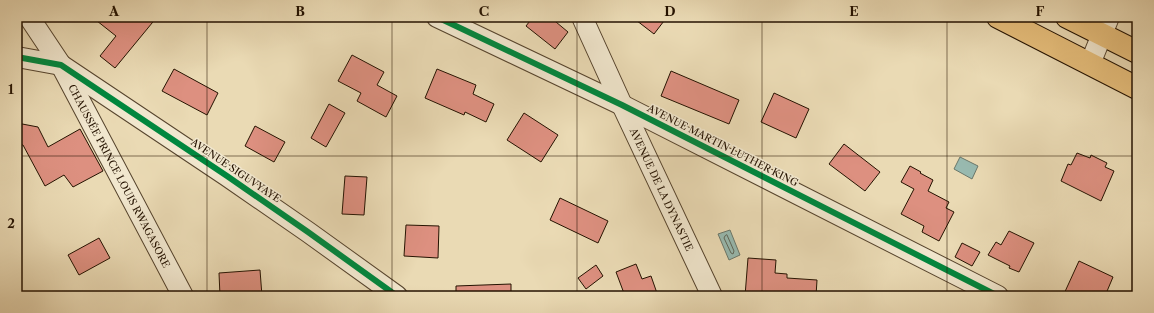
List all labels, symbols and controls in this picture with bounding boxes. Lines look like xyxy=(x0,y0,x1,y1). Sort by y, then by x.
text: A xyxy=(108,3,120,19)
text: B xyxy=(295,3,305,19)
text: C xyxy=(479,3,489,19)
text: D xyxy=(664,3,676,19)
text: E xyxy=(849,3,859,19)
text: F xyxy=(1036,3,1045,19)
text: 1 xyxy=(8,81,14,97)
street label: CHAUSSÉE PRINCE LOUIS RWAGASORE xyxy=(65,82,173,270)
street label: AVENUE MARTIN LUTHER KING xyxy=(644,101,800,189)
street label: AVENUE DE LA DYNASTIE xyxy=(626,125,696,253)
street label: AVENUE SIGUVYAYE xyxy=(187,135,283,205)
text: 2 xyxy=(7,215,15,231)

